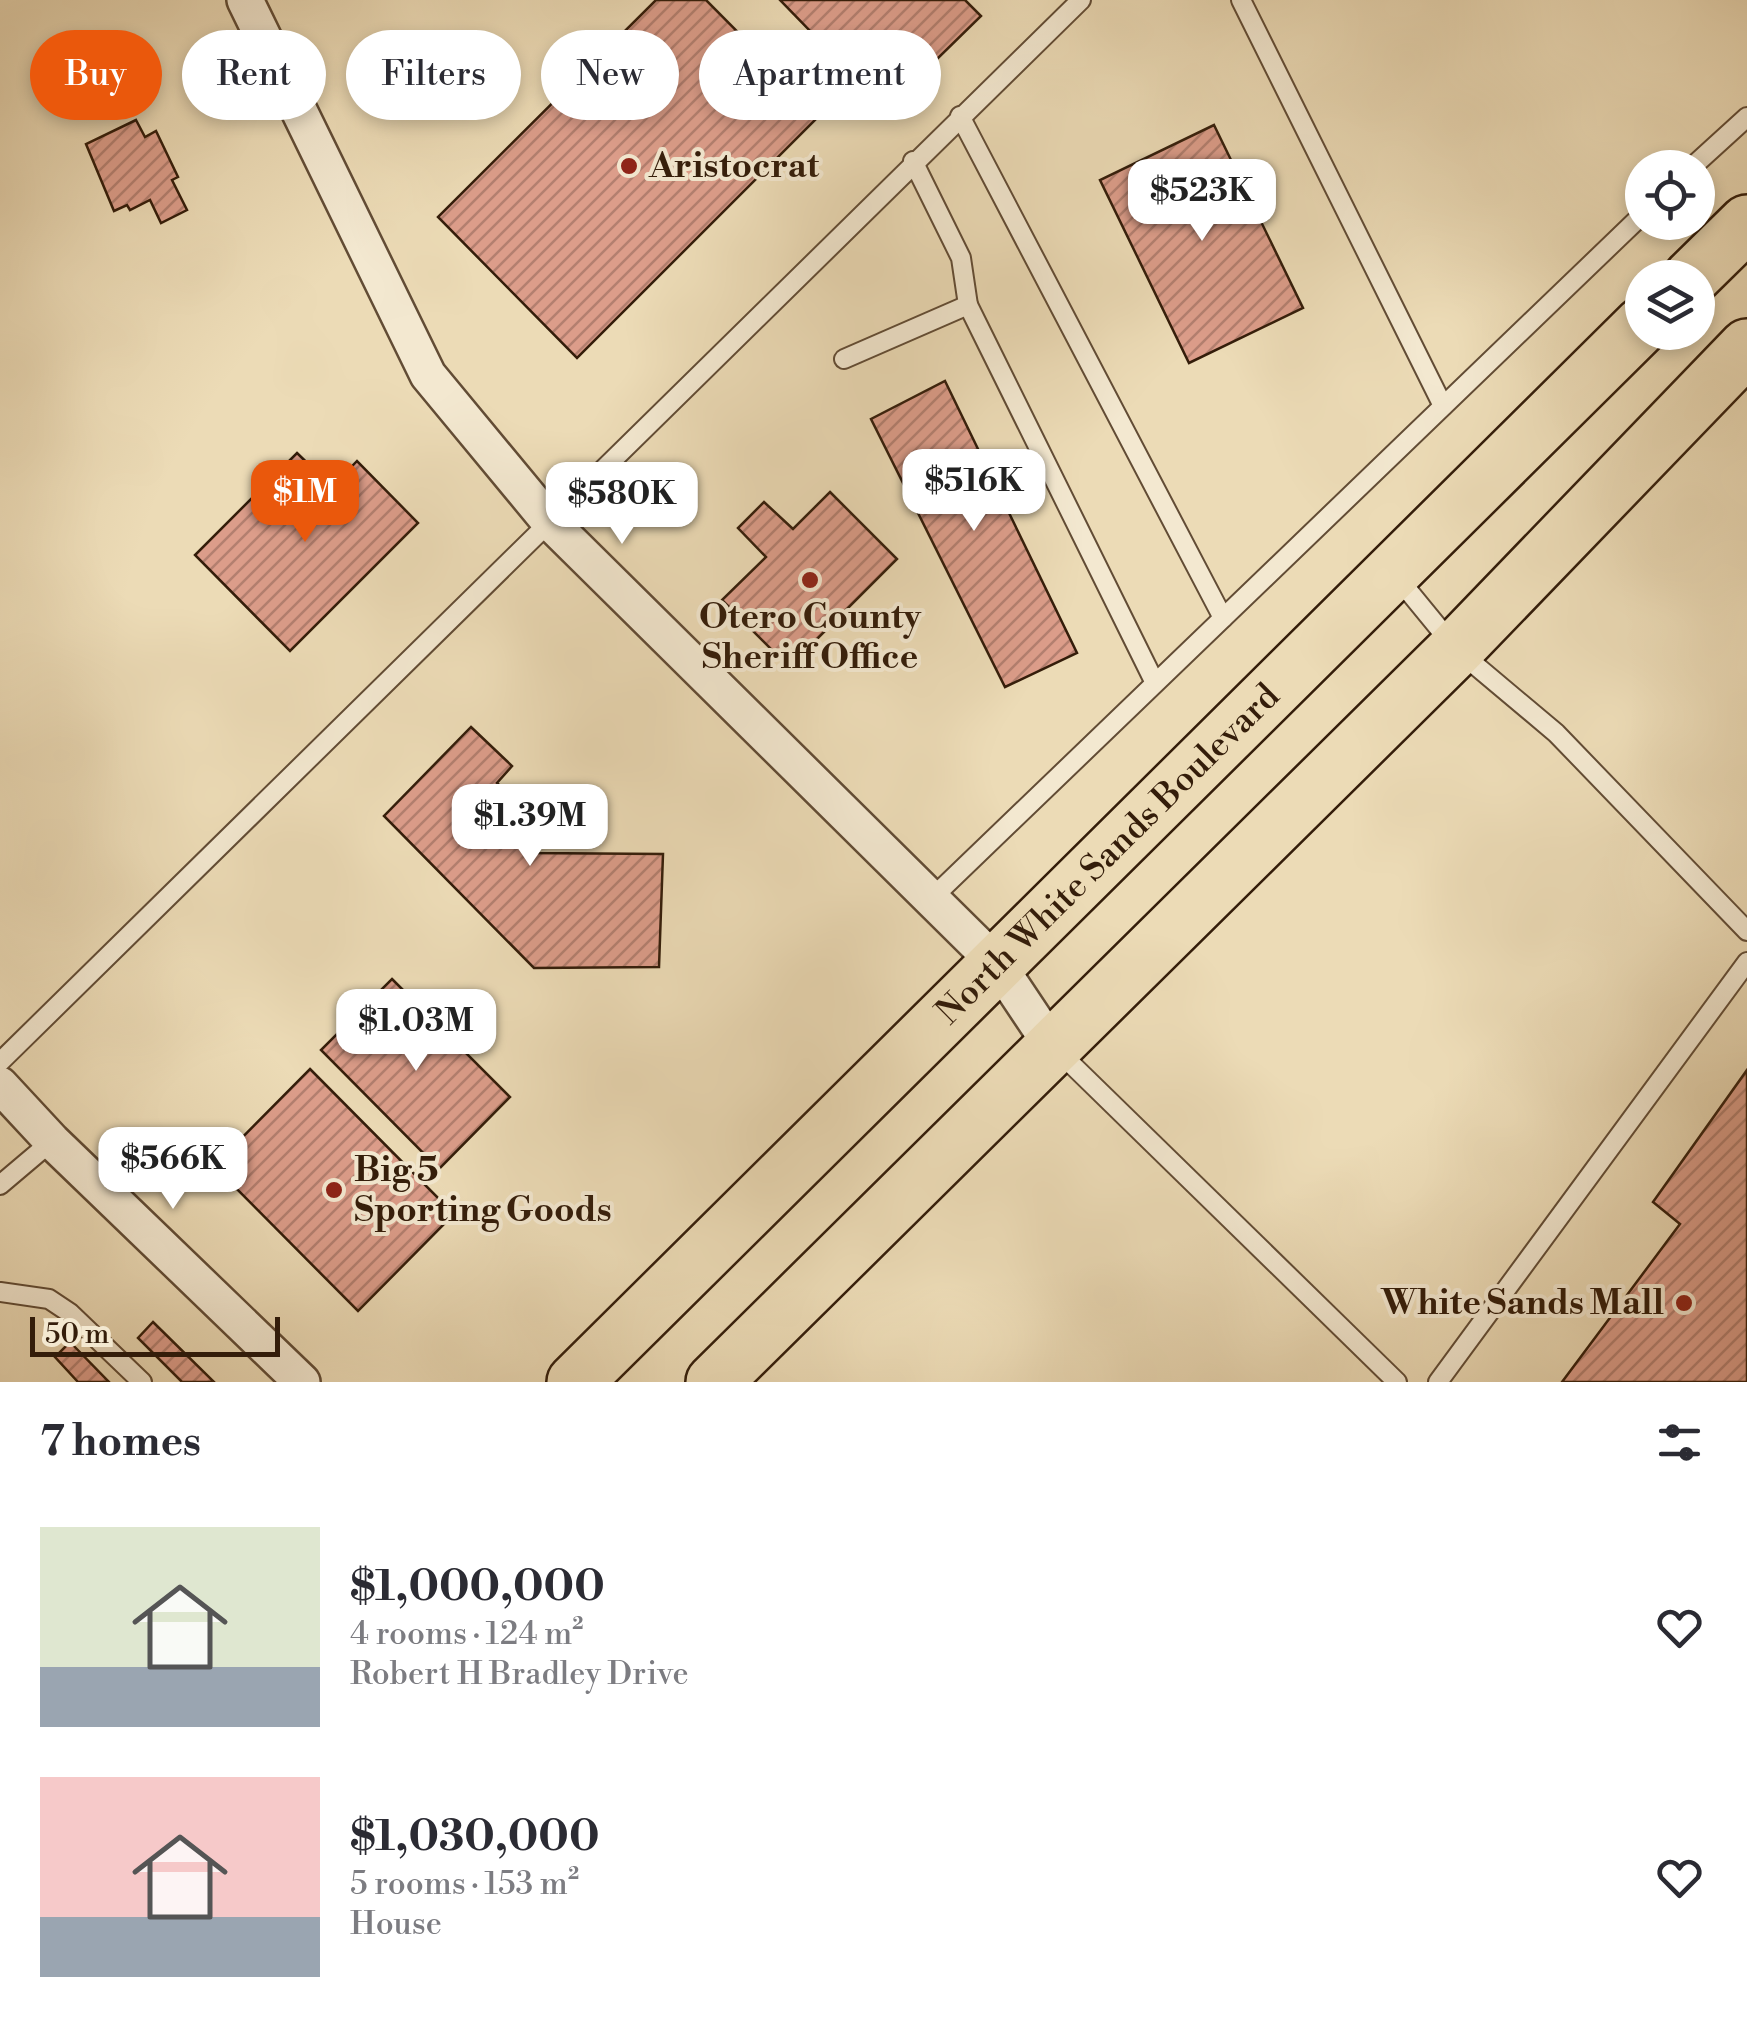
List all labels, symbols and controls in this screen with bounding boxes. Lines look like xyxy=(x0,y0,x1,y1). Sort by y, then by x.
chip: Buy xyxy=(30,30,162,120)
chip: Rent xyxy=(182,30,326,120)
chip: Filters xyxy=(346,30,521,120)
chip: New xyxy=(541,30,679,120)
chip: Apartment xyxy=(699,30,941,120)
place label: Aristocrat xyxy=(648,145,820,188)
map controls xyxy=(1625,150,1715,350)
button: locate xyxy=(1625,150,1715,240)
marker: Aristocrat xyxy=(618,155,640,177)
pin: $523K xyxy=(1132,159,1272,244)
text: $523K xyxy=(1150,171,1254,211)
button: layers xyxy=(1625,260,1715,350)
pin: $516K xyxy=(904,449,1044,534)
pin: $1M xyxy=(257,460,353,545)
text: $516K xyxy=(924,461,1024,501)
pin: $580K xyxy=(552,462,692,547)
text: $1M xyxy=(273,472,337,512)
text: $580K xyxy=(568,474,676,514)
marker: Otero County Sheriff Office xyxy=(799,569,821,591)
place label: Otero County Sheriff Office xyxy=(699,596,921,679)
street label: North White Sands Boulevard xyxy=(927,675,1289,1033)
pin: $1.39M xyxy=(449,784,611,869)
text: $1.39M xyxy=(474,796,586,836)
pin: $1.03M xyxy=(335,989,497,1074)
text: $1.03M xyxy=(358,1001,474,1041)
pin: $566K xyxy=(103,1127,243,1212)
text: $566K xyxy=(120,1139,226,1179)
place label: Big 5 Sporting Goods xyxy=(354,1149,612,1232)
marker: Big 5 Sporting Goods xyxy=(323,1179,345,1201)
place label: White Sands Mall xyxy=(1380,1282,1664,1325)
marker: White Sands Mall xyxy=(1673,1292,1695,1314)
scale bar xyxy=(30,1312,280,1356)
text: 50 m xyxy=(45,1317,109,1352)
icon: filters xyxy=(1652,1415,1707,1470)
text: 7 homes xyxy=(40,1416,201,1469)
text: $1,000,000 xyxy=(350,1561,605,1614)
icon: home xyxy=(120,1567,240,1687)
icon: heart xyxy=(1652,1600,1707,1655)
text: 4 rooms · 124 m² xyxy=(350,1614,583,1654)
text: Robert H Bradley Drive xyxy=(350,1654,689,1694)
text: $1,030,000 xyxy=(350,1811,599,1864)
icon: home xyxy=(120,1817,240,1937)
icon: heart xyxy=(1652,1850,1707,1905)
text: 5 rooms · 153 m² xyxy=(350,1864,579,1904)
text: House xyxy=(350,1904,442,1944)

